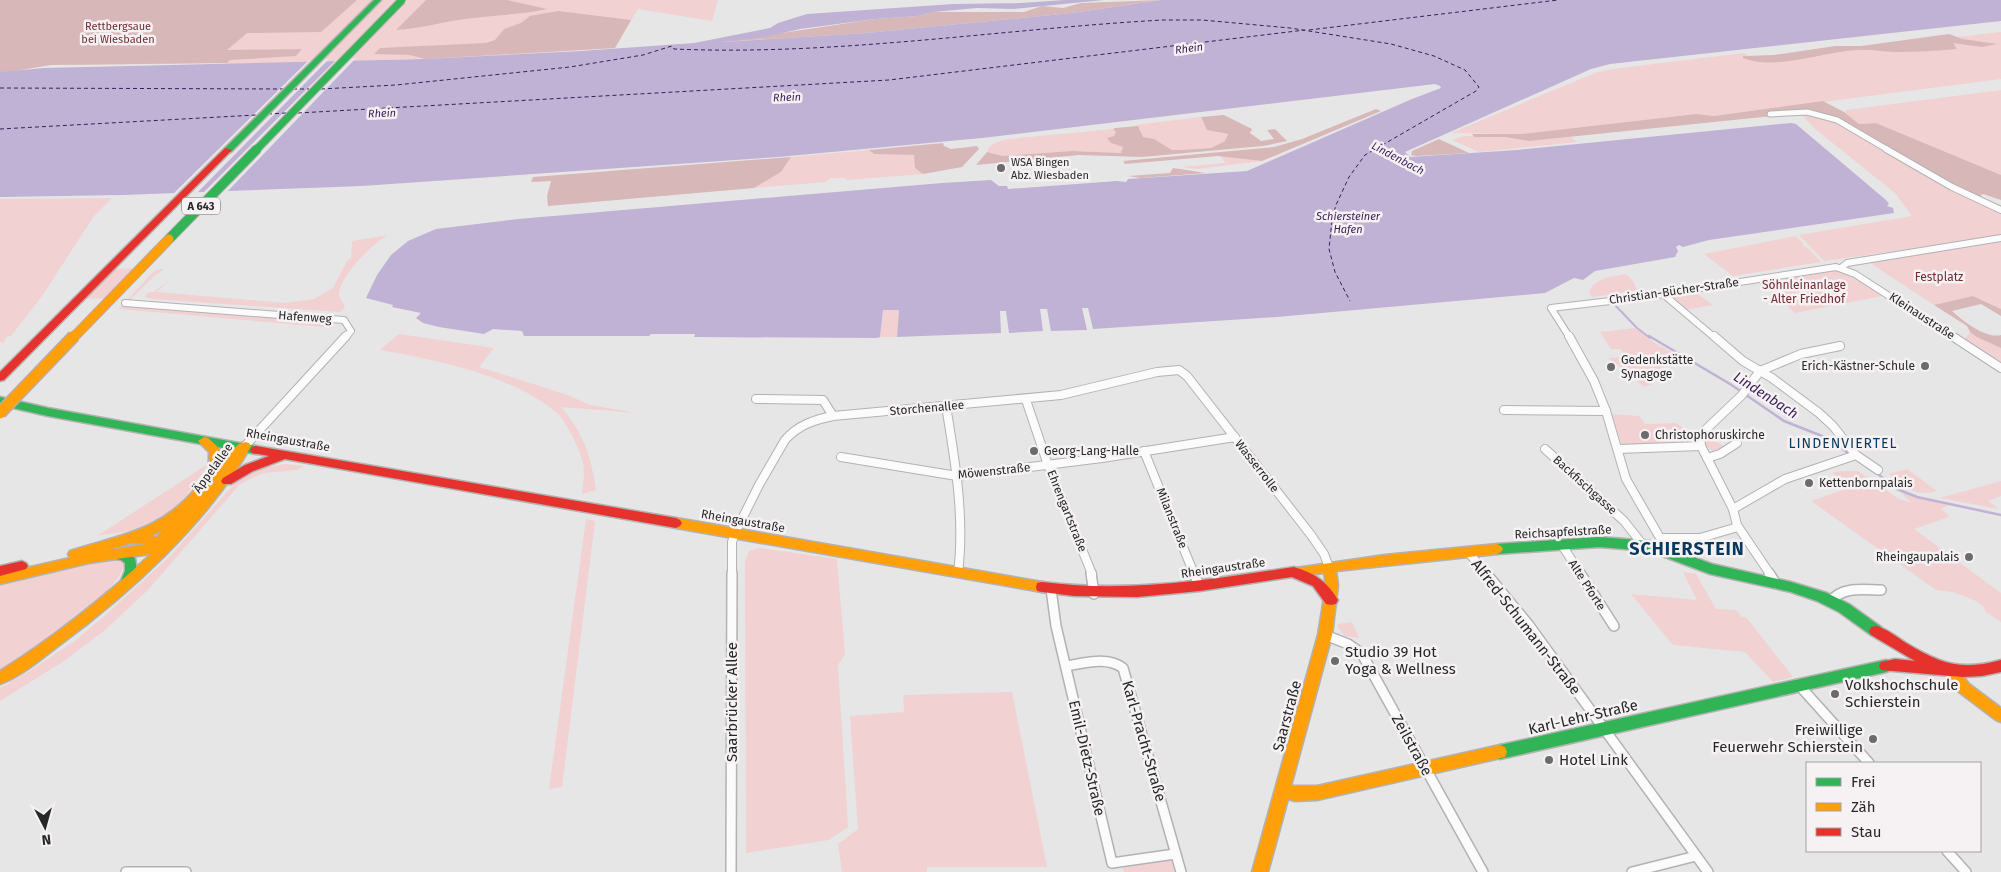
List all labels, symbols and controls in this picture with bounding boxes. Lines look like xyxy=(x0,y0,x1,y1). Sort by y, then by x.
park label: Rettbergsaue bei Wiesbaden xyxy=(81,20,155,46)
water label: Rhein xyxy=(1174,40,1204,57)
water label: Rhein xyxy=(773,91,801,104)
water label: Rhein xyxy=(368,107,396,120)
water label: Lindenbach xyxy=(1369,139,1426,178)
place label: WSA Bingen Abz. Wiesbaden xyxy=(1011,156,1089,182)
marker: WSA Bingen Abz. Wiesbaden xyxy=(995,162,1007,174)
road number: A 643 xyxy=(182,198,220,215)
water label: Schiersteiner Hafen xyxy=(1315,210,1381,236)
park label: Festplatz xyxy=(1915,270,1963,284)
street label: Christian-Bücher-Straße xyxy=(1608,275,1740,307)
park label: Söhnleinanlage - Alter Friedhof xyxy=(1762,278,1846,306)
street label: Kleinaustraße xyxy=(1887,290,1957,342)
street label: Hafenweg xyxy=(278,308,333,326)
place label: Gedenkstätte Synagoge xyxy=(1621,353,1693,381)
place label: Erich-Kästner-Schule xyxy=(1801,359,1915,373)
marker: Erich-Kästner-Schule xyxy=(1919,360,1931,372)
marker: Gedenkstätte Synagoge xyxy=(1605,361,1617,373)
water label: Lindenbach xyxy=(1730,368,1801,423)
street label: Storchenallee xyxy=(889,398,965,418)
street label: Rheingaustraße xyxy=(245,426,331,454)
place label: Christophoruskirche xyxy=(1655,428,1765,442)
marker: Christophoruskirche xyxy=(1639,429,1651,441)
district label: LINDENVIERTEL xyxy=(1788,435,1898,452)
street label: Wasserrolle xyxy=(1232,437,1282,495)
street label: Äppelallee xyxy=(190,440,236,495)
place label: Georg-Lang-Halle xyxy=(1044,444,1139,458)
marker: Georg-Lang-Halle xyxy=(1028,445,1040,457)
street label: Backfischgasse xyxy=(1550,453,1620,517)
street label: Möwenstraße xyxy=(957,460,1031,482)
street label: Ehrengartstraße xyxy=(1044,468,1090,554)
place label: Kettenbornpalais xyxy=(1819,476,1913,490)
marker: Kettenbornpalais xyxy=(1803,477,1815,489)
street label: Milanstraße xyxy=(1154,486,1190,550)
street label: Rheingaustraße xyxy=(700,507,786,535)
street label: Reichsapfelstraße xyxy=(1514,522,1612,542)
district label: SCHIERSTEIN xyxy=(1629,538,1745,560)
place label: Rheingaupalais xyxy=(1876,550,1959,564)
marker: Rheingaupalais xyxy=(1963,551,1975,563)
street label: Rheingaustraße xyxy=(1180,555,1266,581)
street label: Alfred-Schumann-Straße xyxy=(1468,556,1584,698)
street label: Alte Pforte xyxy=(1565,557,1609,613)
street label: Saarbrücker Allee xyxy=(723,642,741,762)
place label: Studio 39 Hot Yoga & Wellness xyxy=(1345,643,1456,678)
marker: Studio 39 Hot Yoga & Wellness xyxy=(1329,655,1341,667)
place label: Volkshochschule Schierstein xyxy=(1845,676,1958,711)
street label: Karl-Pracht-Straße xyxy=(1118,678,1170,804)
street label: Saarstraße xyxy=(1269,678,1305,754)
marker: Volkshochschule Schierstein xyxy=(1829,688,1841,700)
street label: Karl-Lehr-Straße xyxy=(1526,696,1640,738)
street label: Emil-Dietz-Straße xyxy=(1065,698,1109,818)
street label: Zeilstraße xyxy=(1388,711,1436,779)
place label: Freiwillige Feuerwehr Schierstein xyxy=(1712,721,1863,756)
marker: Freiwillige Feuerwehr Schierstein xyxy=(1867,733,1879,745)
place label: Hotel Link xyxy=(1559,751,1628,769)
marker: Hotel Link xyxy=(1543,754,1555,766)
legend xyxy=(1806,762,1981,852)
text: Frei xyxy=(1851,773,1876,791)
text: Zäh xyxy=(1851,798,1876,816)
north arrow xyxy=(20,802,70,852)
text: Stau xyxy=(1851,823,1881,841)
text: N xyxy=(41,830,52,848)

